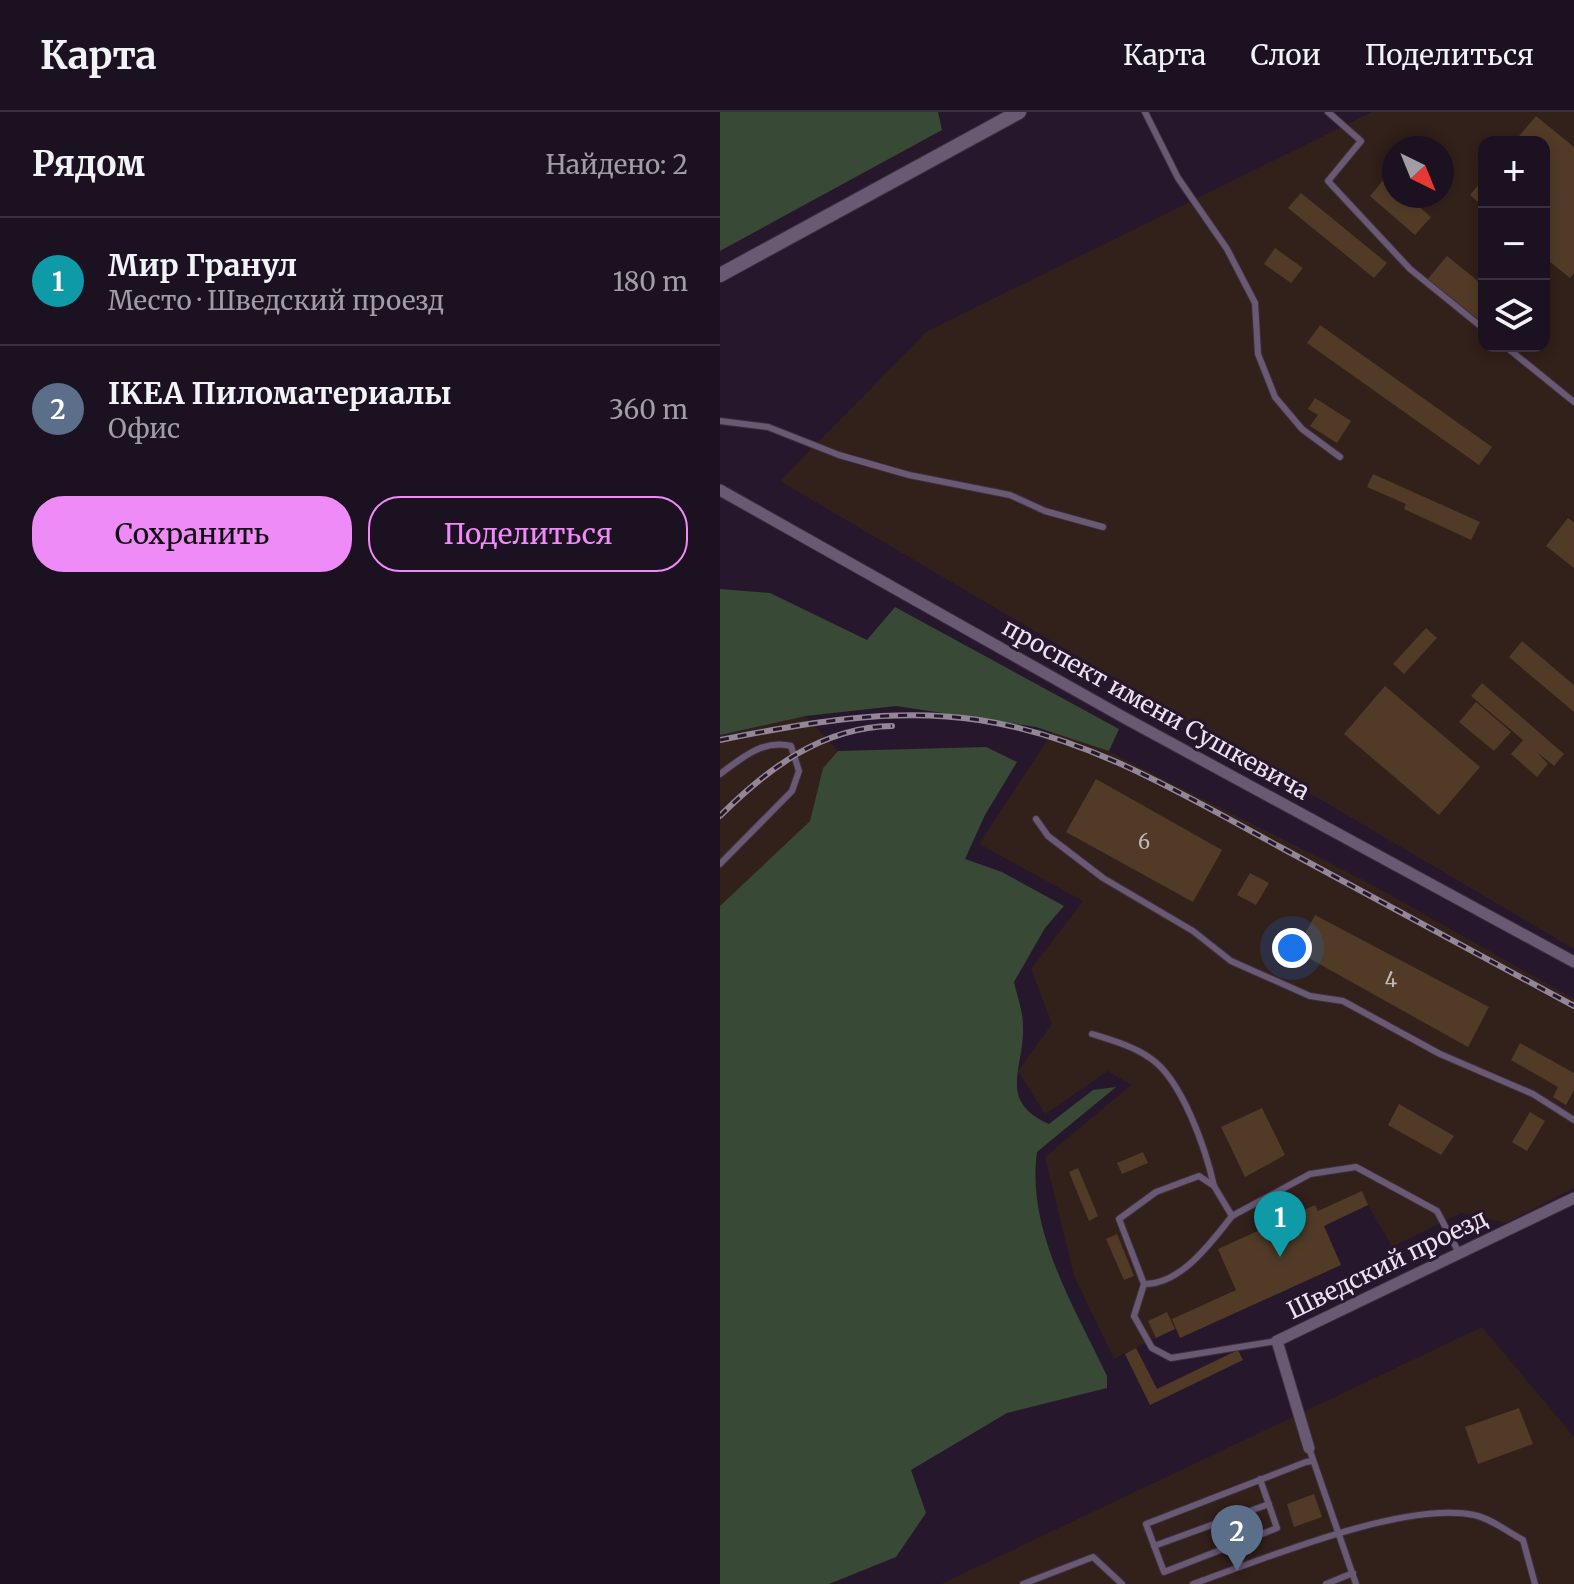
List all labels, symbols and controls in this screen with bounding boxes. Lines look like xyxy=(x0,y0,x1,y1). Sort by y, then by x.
text: Карта xyxy=(40,32,157,79)
text: Карта xyxy=(1123,37,1206,73)
text: Слои xyxy=(1250,37,1321,73)
text: Поделиться xyxy=(1365,37,1534,73)
north arrow xyxy=(1382,136,1454,208)
map controls xyxy=(1478,136,1550,352)
button: + xyxy=(1478,136,1550,208)
text: Рядом xyxy=(32,143,145,185)
text: Найдено: 2 xyxy=(545,148,688,181)
button: − xyxy=(1478,208,1550,280)
text: Мир Гранул xyxy=(108,246,297,284)
text: 1 xyxy=(52,265,64,298)
text: 180 m xyxy=(613,265,688,298)
button: layers xyxy=(1478,280,1550,352)
text: Место · Шведский проезд xyxy=(108,284,445,317)
text: IKEA Пиломатериалы xyxy=(108,374,452,412)
text: 2 xyxy=(50,393,66,426)
text: 360 m xyxy=(609,393,688,426)
text: Офис xyxy=(108,412,180,445)
button: Сохранить xyxy=(32,496,352,572)
button: Поделиться xyxy=(368,496,688,572)
street label: проспект имени Сушкевича xyxy=(997,611,1315,807)
house number: 6 xyxy=(1138,829,1150,854)
your location xyxy=(1272,928,1312,968)
house number: 4 xyxy=(1385,967,1397,992)
pin: 1 xyxy=(1254,1191,1306,1257)
street label: Шведский проезд xyxy=(1282,1202,1492,1326)
pin: 2 xyxy=(1211,1505,1263,1571)

